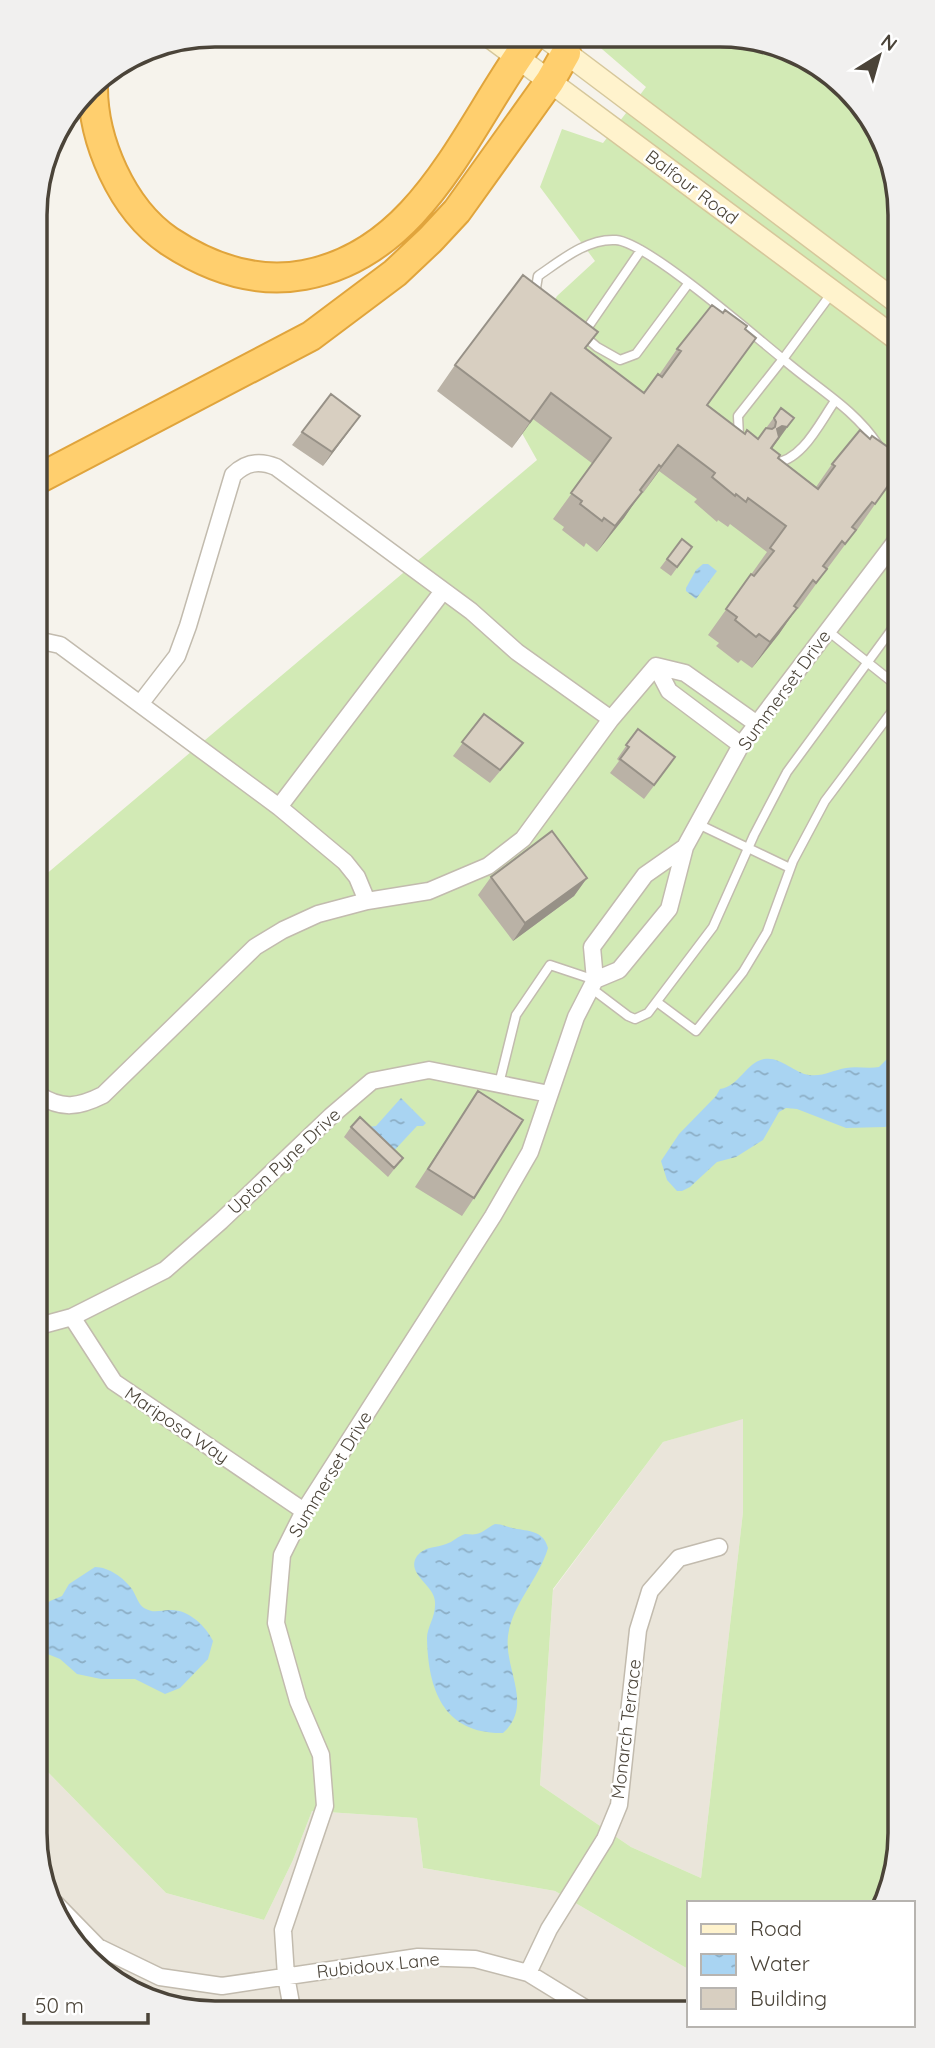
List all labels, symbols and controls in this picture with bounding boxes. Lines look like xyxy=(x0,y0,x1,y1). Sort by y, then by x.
north arrow xyxy=(844,21,914,91)
text: N xyxy=(876,29,902,56)
street label: Balfour Road xyxy=(641,145,743,229)
street label: Summerset Drive xyxy=(733,625,835,755)
street label: Upton Pyne Drive xyxy=(223,1103,345,1219)
street label: Mariposa Way xyxy=(120,1382,234,1468)
street label: Summerset Drive xyxy=(283,1407,377,1541)
street label: Monarch Terrace xyxy=(606,1658,646,1800)
legend xyxy=(687,1901,914,2027)
text: Road xyxy=(750,1915,802,1941)
street label: Rubidoux Lane xyxy=(315,1947,441,1983)
text: Water xyxy=(750,1950,810,1976)
scale bar xyxy=(24,1982,149,2026)
text: Building xyxy=(750,1985,827,2011)
text: 50 m xyxy=(35,1992,84,2018)

